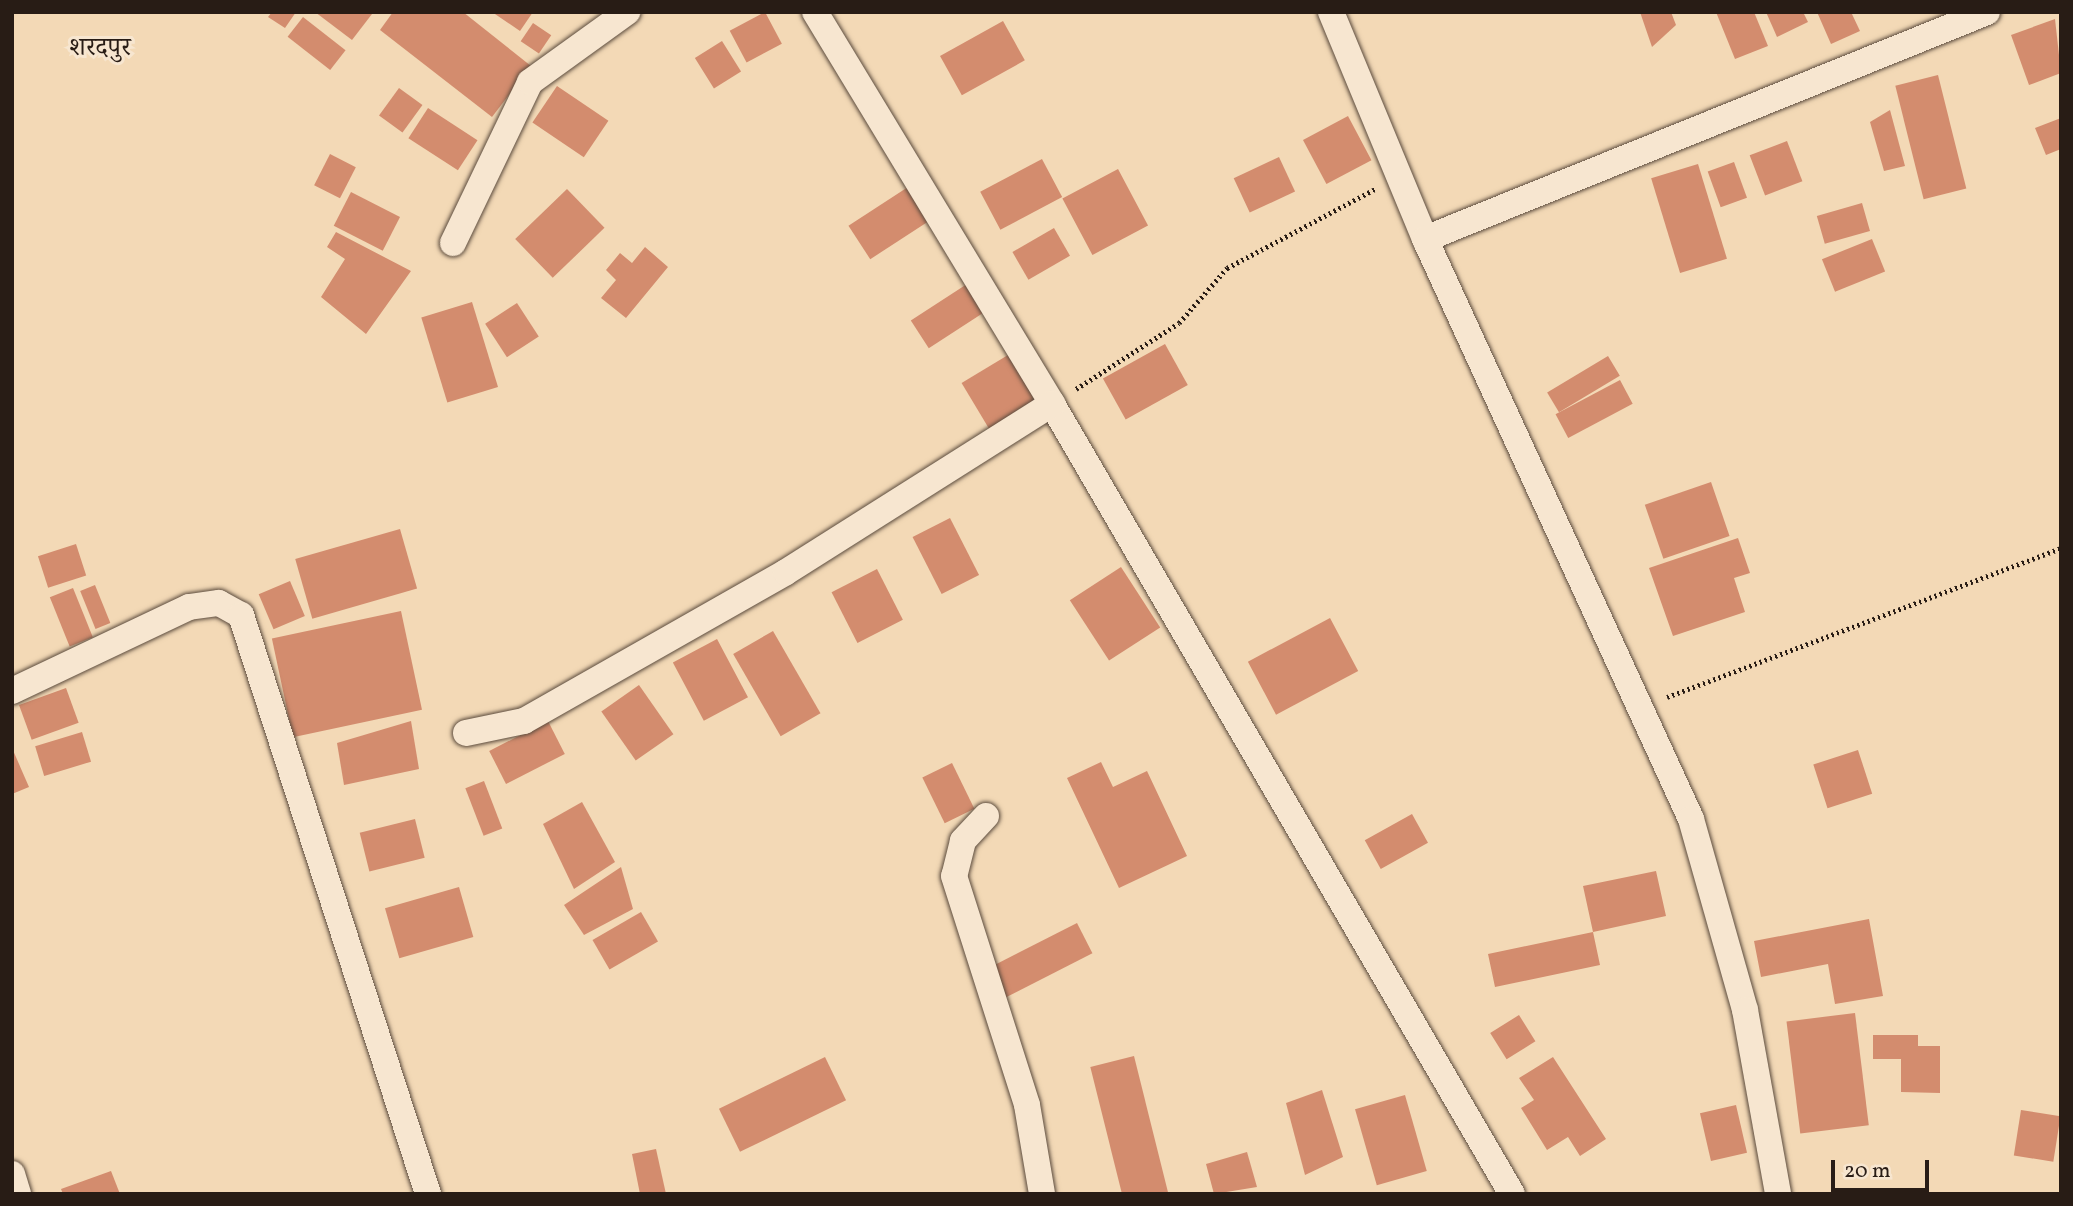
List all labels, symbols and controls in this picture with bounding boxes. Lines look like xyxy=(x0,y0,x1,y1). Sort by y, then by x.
district label: शरदपुर xyxy=(69,33,131,65)
scale bar xyxy=(1835,1146,1933,1190)
text: 20 m xyxy=(1844,1157,1890,1186)

